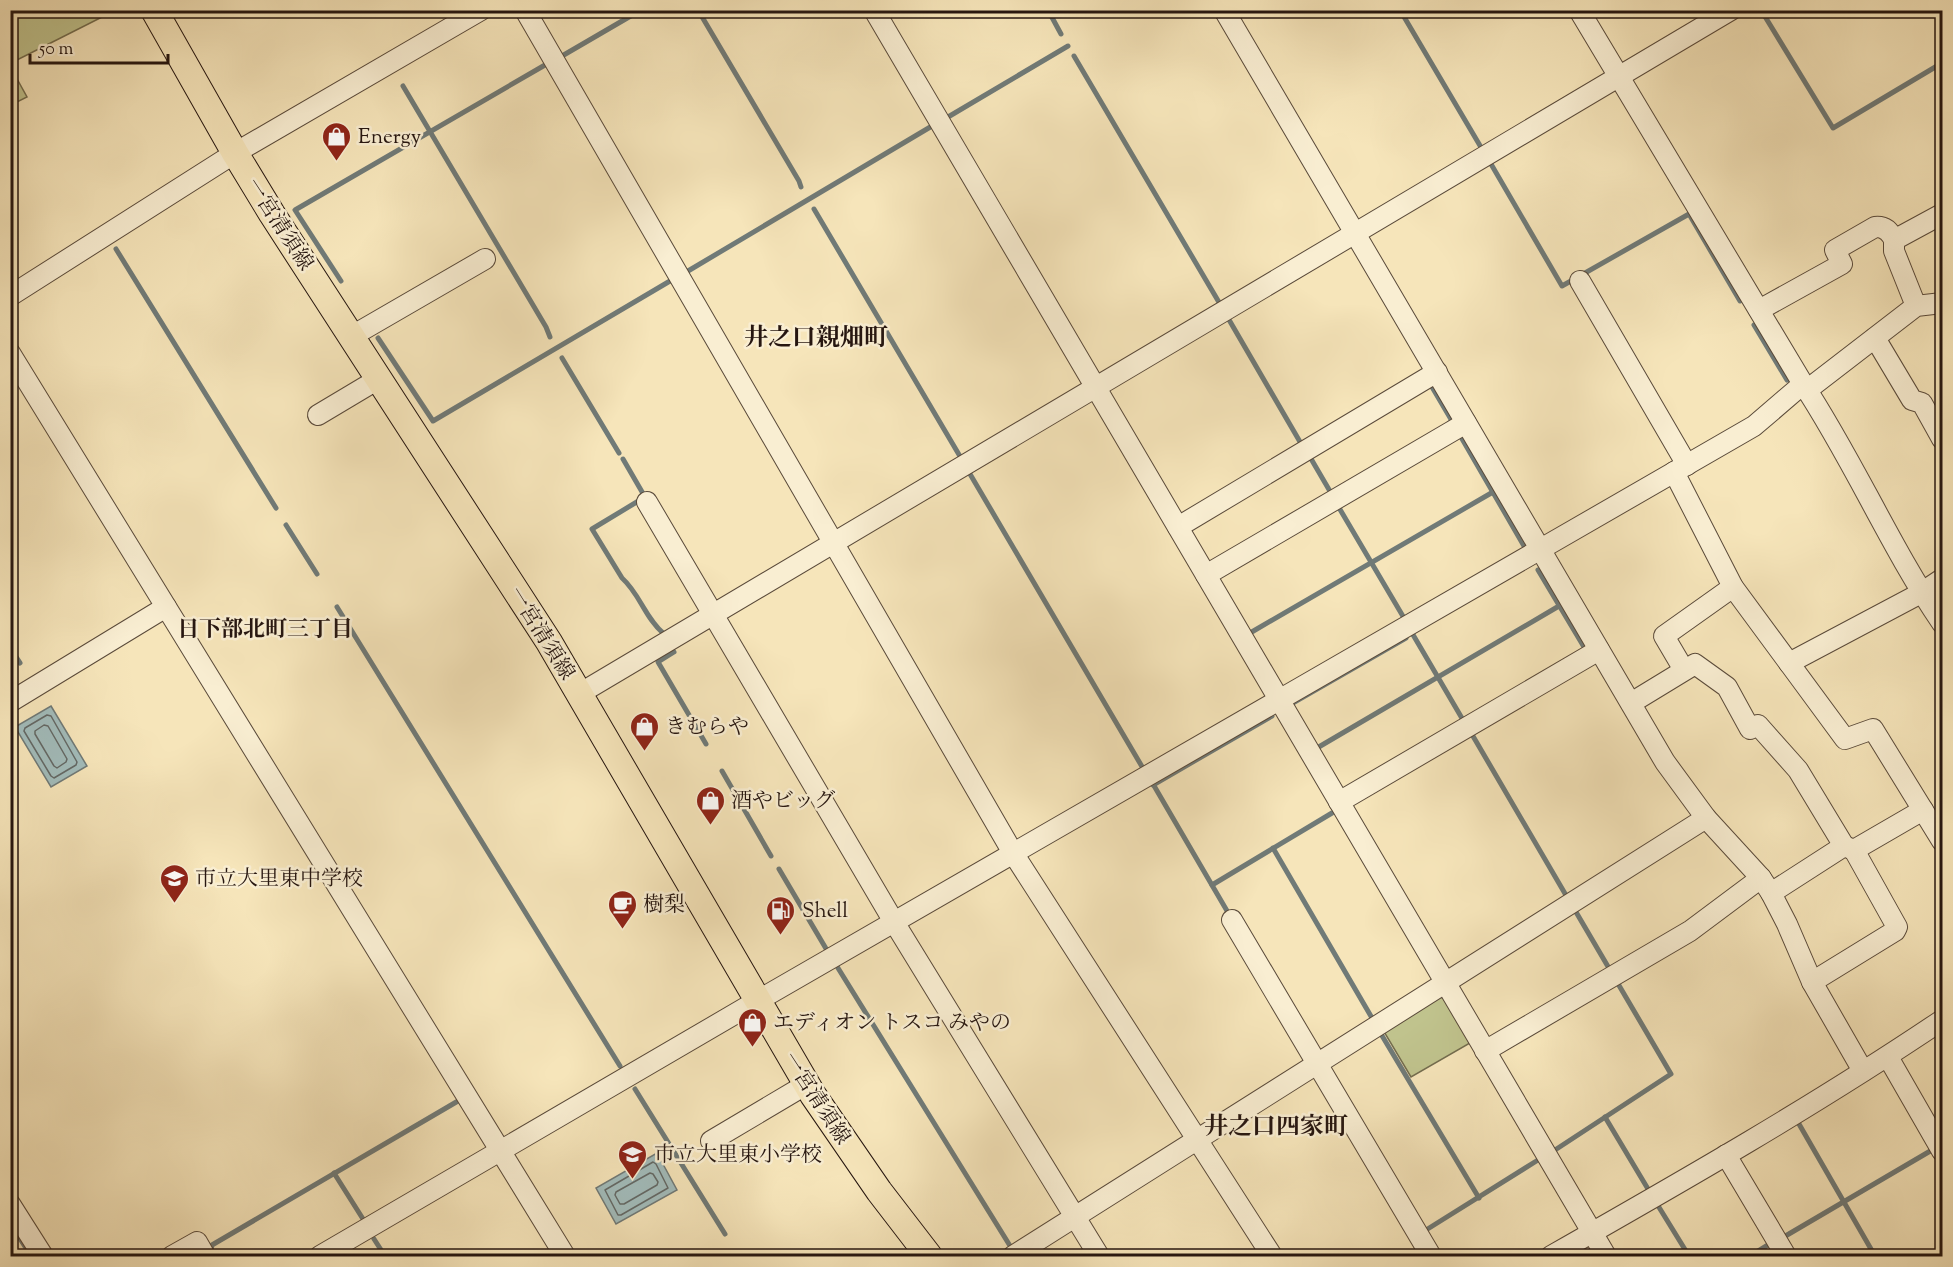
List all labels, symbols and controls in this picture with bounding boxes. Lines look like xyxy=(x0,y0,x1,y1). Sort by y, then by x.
scale bar xyxy=(30,27,168,65)
text: 50 m xyxy=(38,37,74,63)
shop icon: Energy xyxy=(321,120,353,162)
place label: Energy xyxy=(358,123,422,153)
street label: 一宮清須線 xyxy=(237,173,319,277)
district label: 井之口親畑町 xyxy=(744,322,888,356)
street label: 一宮清須線 xyxy=(500,582,581,687)
district label: 日下部北町三丁目 xyxy=(177,615,353,647)
shop icon: きむらや xyxy=(628,710,660,752)
place label: きむらや xyxy=(665,713,749,743)
shop icon: 酒やビッグ xyxy=(694,784,726,826)
place label: 酒やビッグ xyxy=(731,787,835,817)
school or university icon: 市立大里東中学校 xyxy=(158,862,190,904)
place label: 市立大里東中学校 xyxy=(195,865,363,895)
cafe icon: 樹梨 xyxy=(606,888,638,930)
place label: 樹梨 xyxy=(643,891,685,921)
fuel station icon: Shell xyxy=(765,894,797,936)
place label: Shell xyxy=(802,897,848,927)
shop icon: エディオン トスコ みやの xyxy=(736,1006,768,1048)
place label: エディオン トスコ みやの xyxy=(773,1009,1011,1039)
street label: 一宮清須線 xyxy=(774,1047,856,1151)
district label: 井之口四家町 xyxy=(1204,1111,1348,1145)
school or university icon: 市立大里東小学校 xyxy=(617,1138,649,1180)
place label: 市立大里東小学校 xyxy=(654,1141,822,1171)

